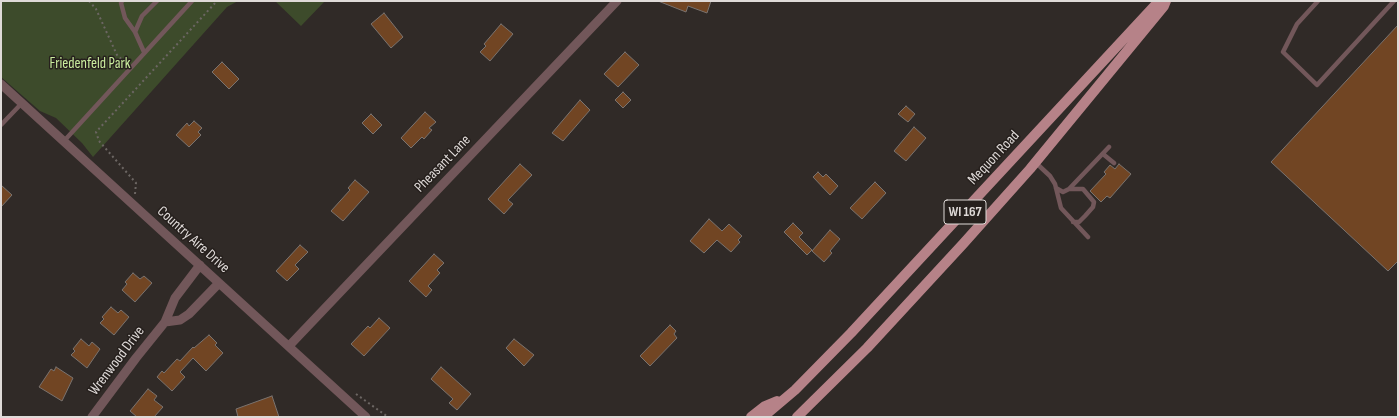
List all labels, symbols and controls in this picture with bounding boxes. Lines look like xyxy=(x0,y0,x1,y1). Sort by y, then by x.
park label: Friedenfeld Park xyxy=(50,55,130,73)
street label: Mequon Road xyxy=(964,127,1024,189)
street label: Pheasant Lane xyxy=(411,132,475,196)
road number: WI 167 xyxy=(944,200,986,224)
street label: Country Aire Drive xyxy=(153,203,233,277)
street label: Wrenwood Drive xyxy=(85,323,149,399)

